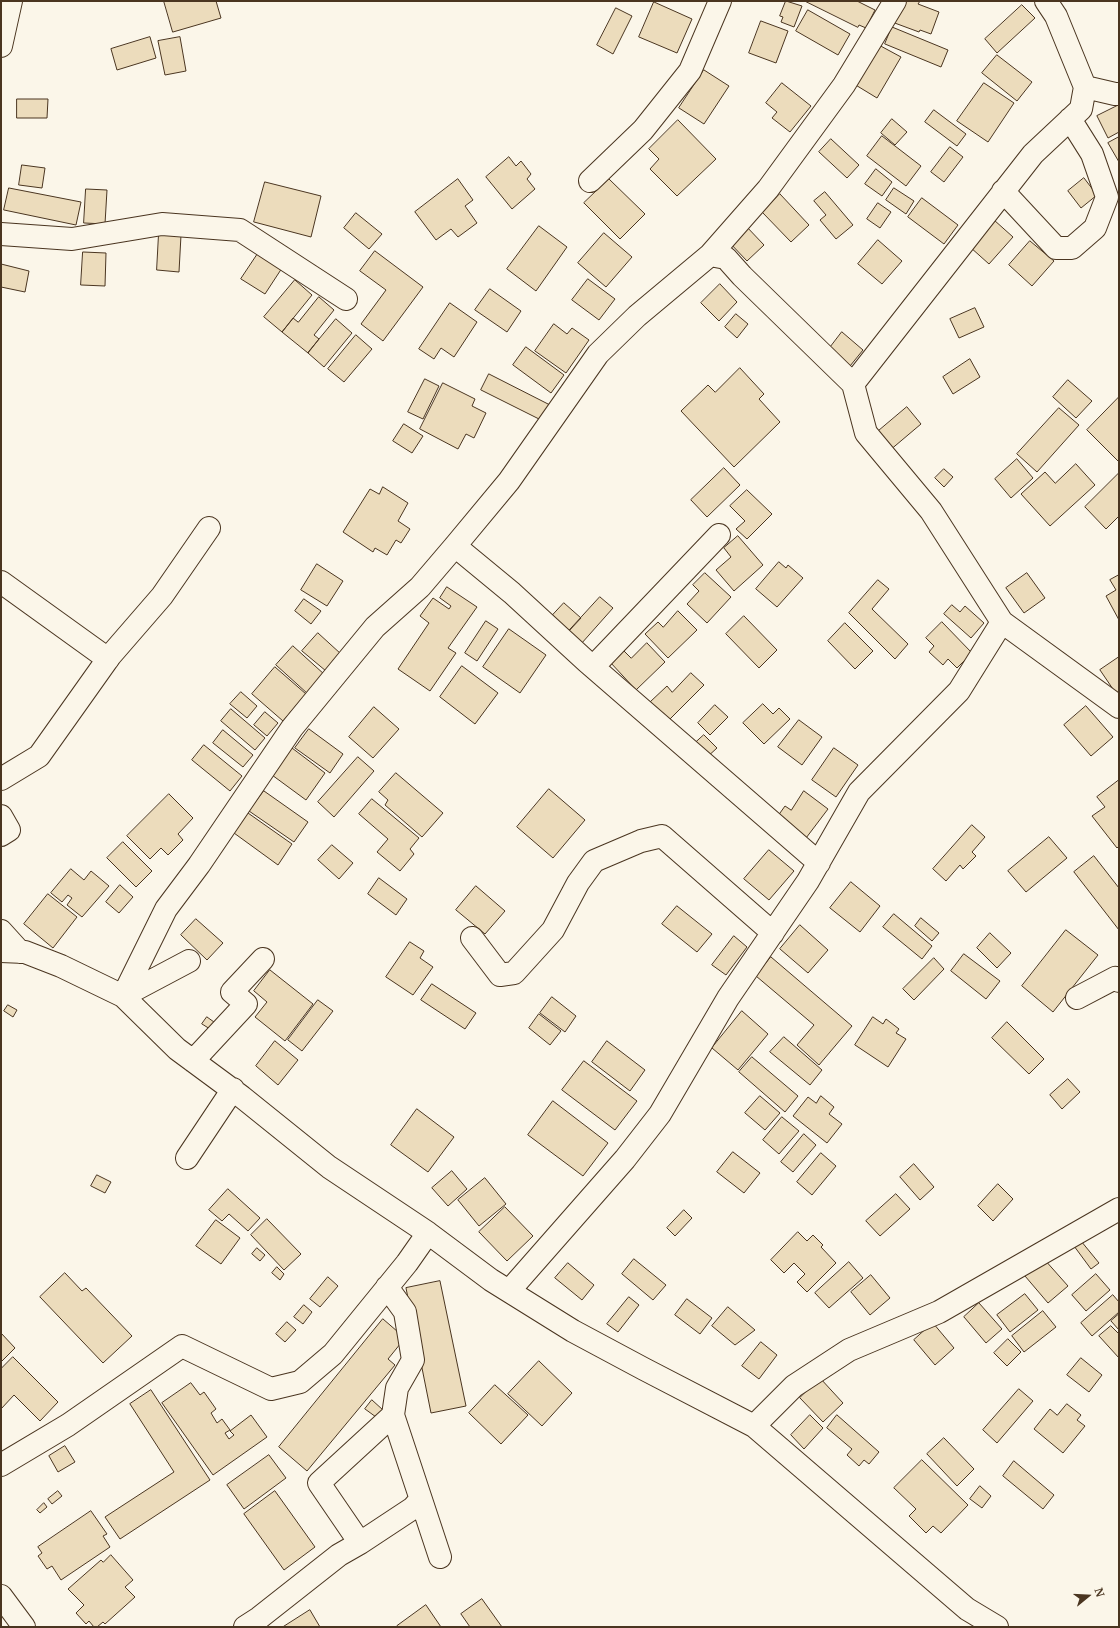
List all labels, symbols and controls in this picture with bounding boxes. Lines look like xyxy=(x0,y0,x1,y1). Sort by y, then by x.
north arrow xyxy=(1068,1576,1108,1616)
text: N xyxy=(1091,1586,1107,1599)

